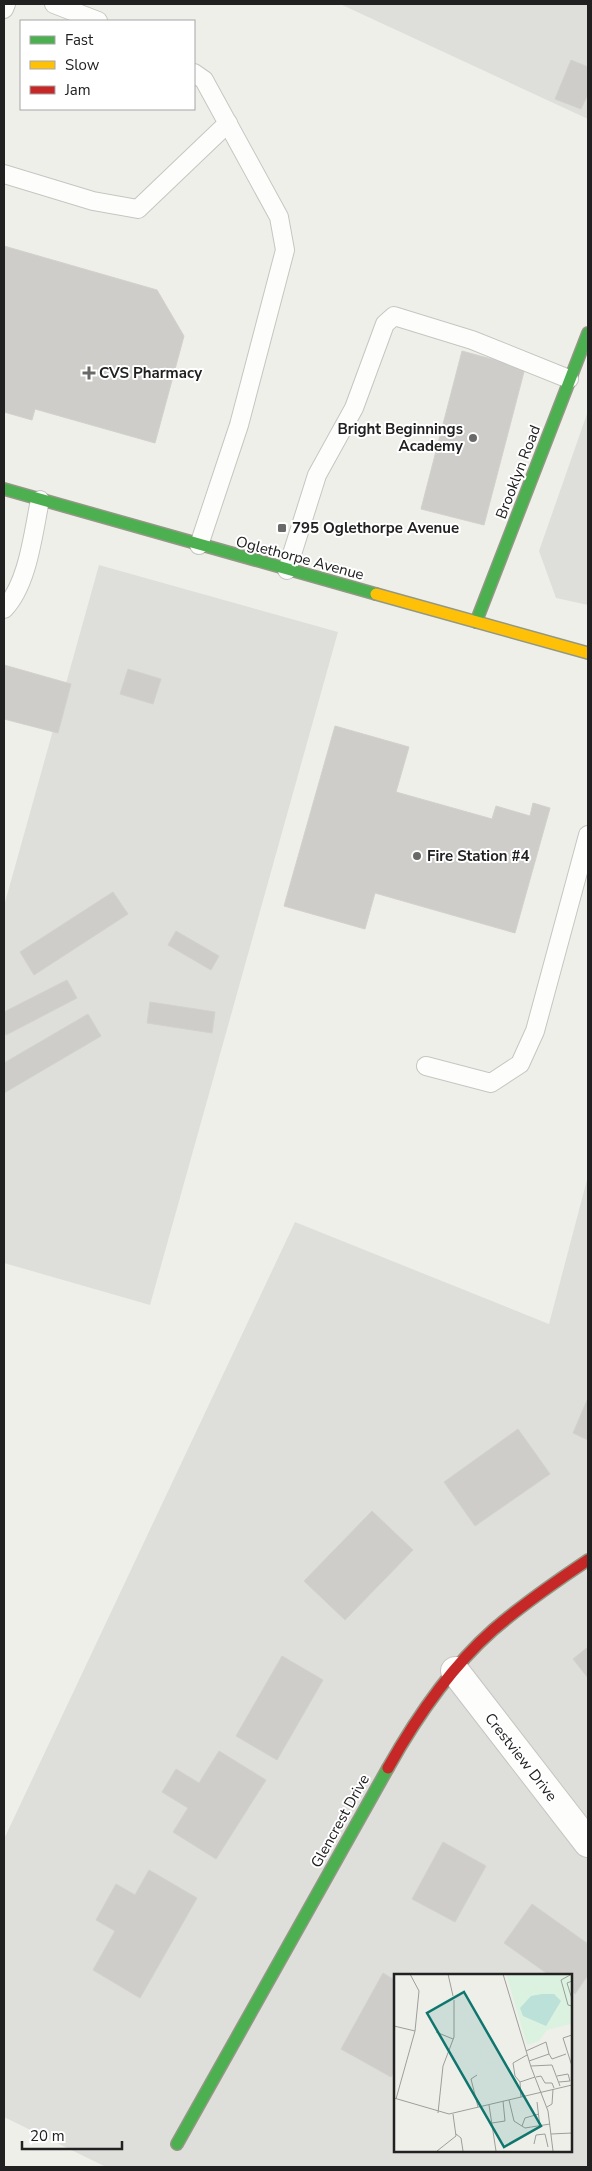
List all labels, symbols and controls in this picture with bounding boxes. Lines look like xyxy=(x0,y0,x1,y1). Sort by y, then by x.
legend xyxy=(20,20,195,110)
text: Fast xyxy=(65,30,94,50)
text: Slow xyxy=(65,55,100,75)
text: Jam xyxy=(64,80,91,100)
place label: CVS Pharmacy xyxy=(99,363,202,383)
marker: CVS Pharmacy xyxy=(83,367,95,379)
place label: Bright Beginnings Academy xyxy=(337,419,463,456)
street label: Brooklyn Road xyxy=(491,422,545,522)
marker: Bright Beginnings Academy xyxy=(467,432,479,444)
place label: 795 Oglethorpe Avenue xyxy=(292,518,459,538)
marker: 795 Oglethorpe Avenue xyxy=(276,522,288,534)
street label: Oglethorpe Avenue xyxy=(234,531,366,585)
place label: Fire Station #4 xyxy=(427,846,530,866)
marker: Fire Station #4 xyxy=(411,850,423,862)
street label: Crestview Drive xyxy=(480,1709,562,1805)
street label: Glencrest Drive xyxy=(306,1771,374,1871)
inset map xyxy=(394,1974,572,2151)
scale bar xyxy=(22,2118,122,2150)
text: 20 m xyxy=(30,2126,65,2146)

